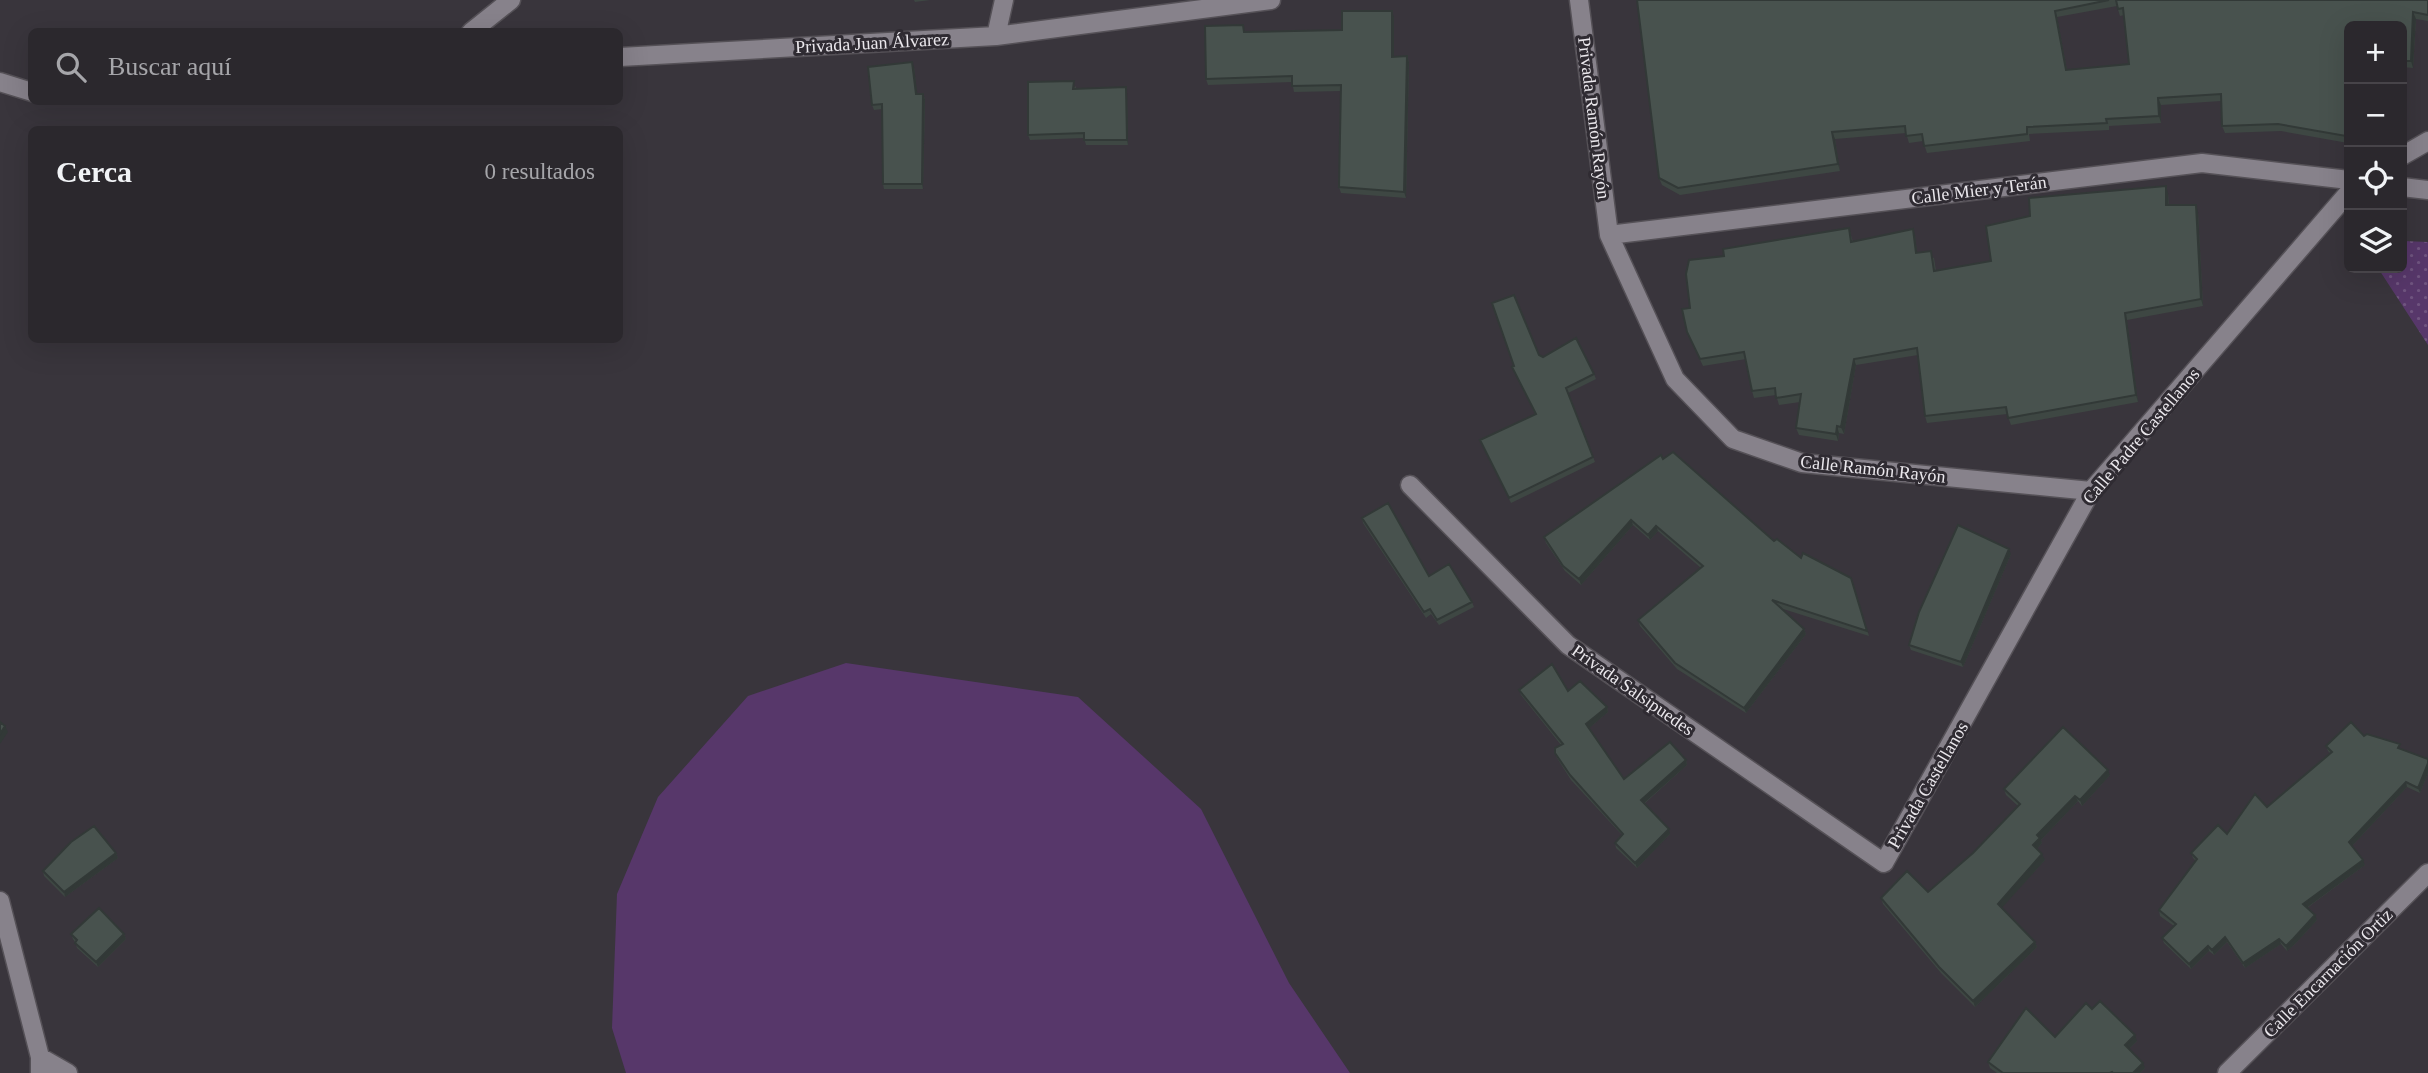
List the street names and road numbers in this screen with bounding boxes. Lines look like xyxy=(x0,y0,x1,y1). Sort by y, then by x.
street label: Privada Juan Álvarez xyxy=(795,28,949,57)
street label: Privada Ramón Rayón xyxy=(1574,36,1614,200)
street label: Calle Mier y Terán xyxy=(1910,172,2048,208)
street label: Calle Padre Castellanos xyxy=(2078,364,2204,508)
street label: Calle Ramón Rayón xyxy=(1799,451,1947,487)
street label: Privada Salsipuedes xyxy=(1568,640,1698,740)
street label: Privada Castellanos xyxy=(1884,718,1972,852)
street label: Calle Encarnación Ortiz xyxy=(2259,904,2397,1042)

